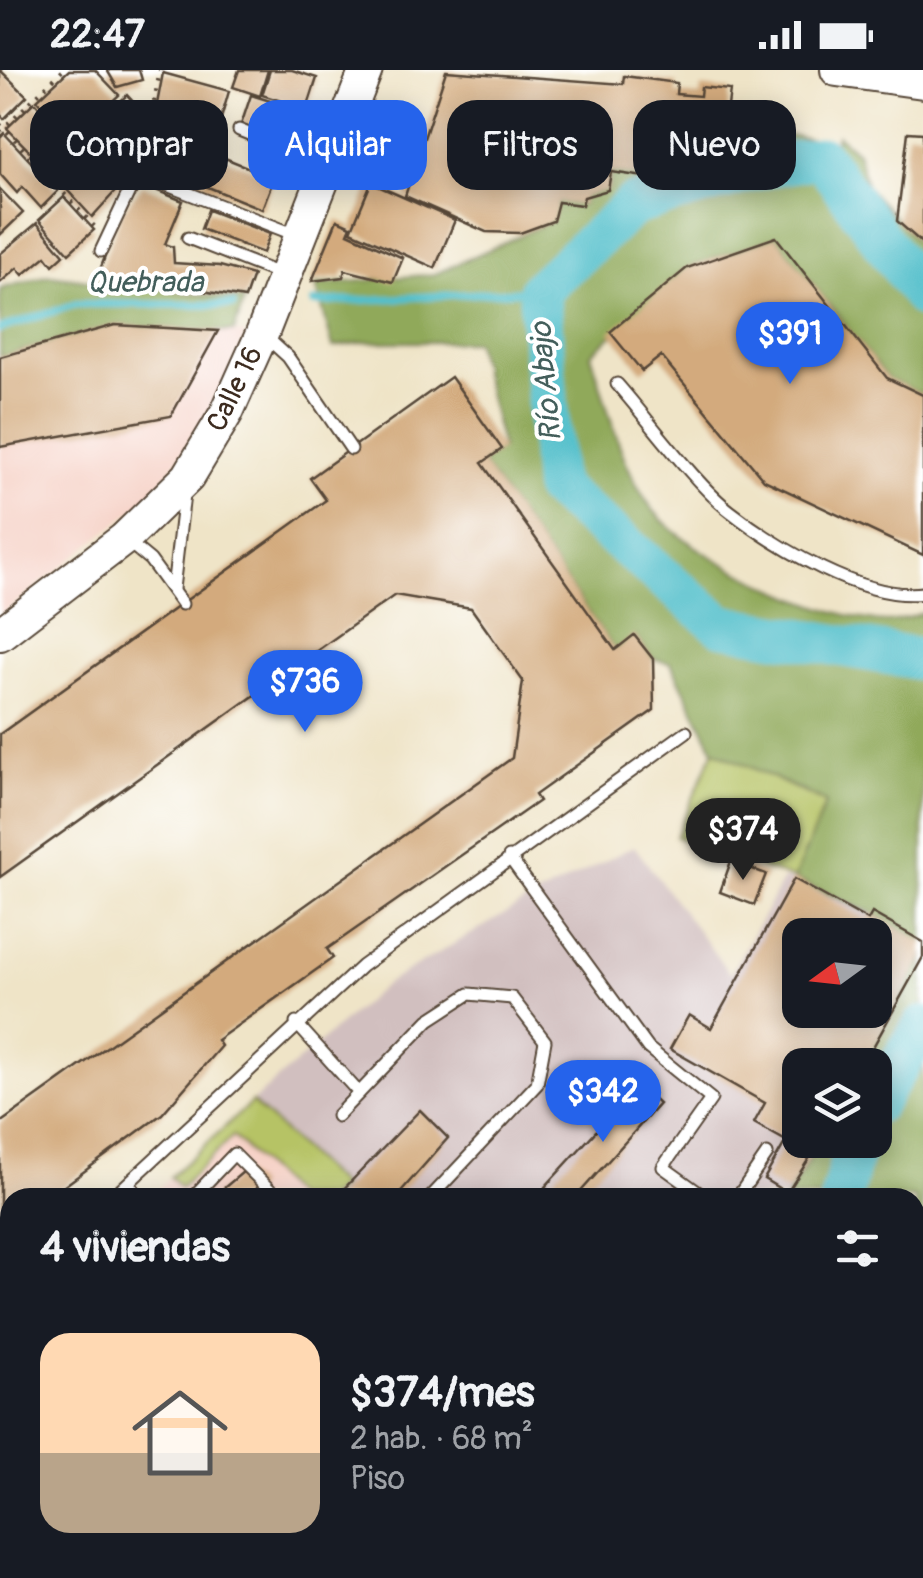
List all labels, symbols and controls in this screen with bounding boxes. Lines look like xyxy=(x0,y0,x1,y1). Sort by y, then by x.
text: 22:47 xyxy=(50,11,145,59)
chip: Comprar xyxy=(30,100,228,190)
chip: Alquilar xyxy=(248,100,427,190)
chip: Filtros xyxy=(447,100,613,190)
chip: Nuevo xyxy=(633,100,796,190)
water label: Quebrada xyxy=(87,264,205,301)
pin: $391 xyxy=(731,302,849,387)
text: $391 xyxy=(758,314,822,354)
water label: Río Abajo xyxy=(522,319,570,443)
street label: Calle 16 xyxy=(199,341,271,437)
pin: $736 xyxy=(246,650,364,735)
text: $736 xyxy=(270,662,340,702)
pin: $374 xyxy=(684,798,802,883)
text: $374 xyxy=(708,810,778,850)
north arrow xyxy=(782,918,892,1028)
map controls xyxy=(782,918,892,1158)
button: layers xyxy=(782,1048,892,1158)
pin: $342 xyxy=(544,1060,662,1145)
text: $342 xyxy=(567,1072,639,1112)
icon: filters xyxy=(830,1221,885,1276)
text: 4 viviendas xyxy=(40,1222,230,1274)
text: $374/mes xyxy=(350,1367,535,1419)
icon: home xyxy=(120,1373,240,1493)
text: 2 hab. · 68 m² xyxy=(350,1419,533,1459)
text: Piso xyxy=(350,1459,405,1499)

